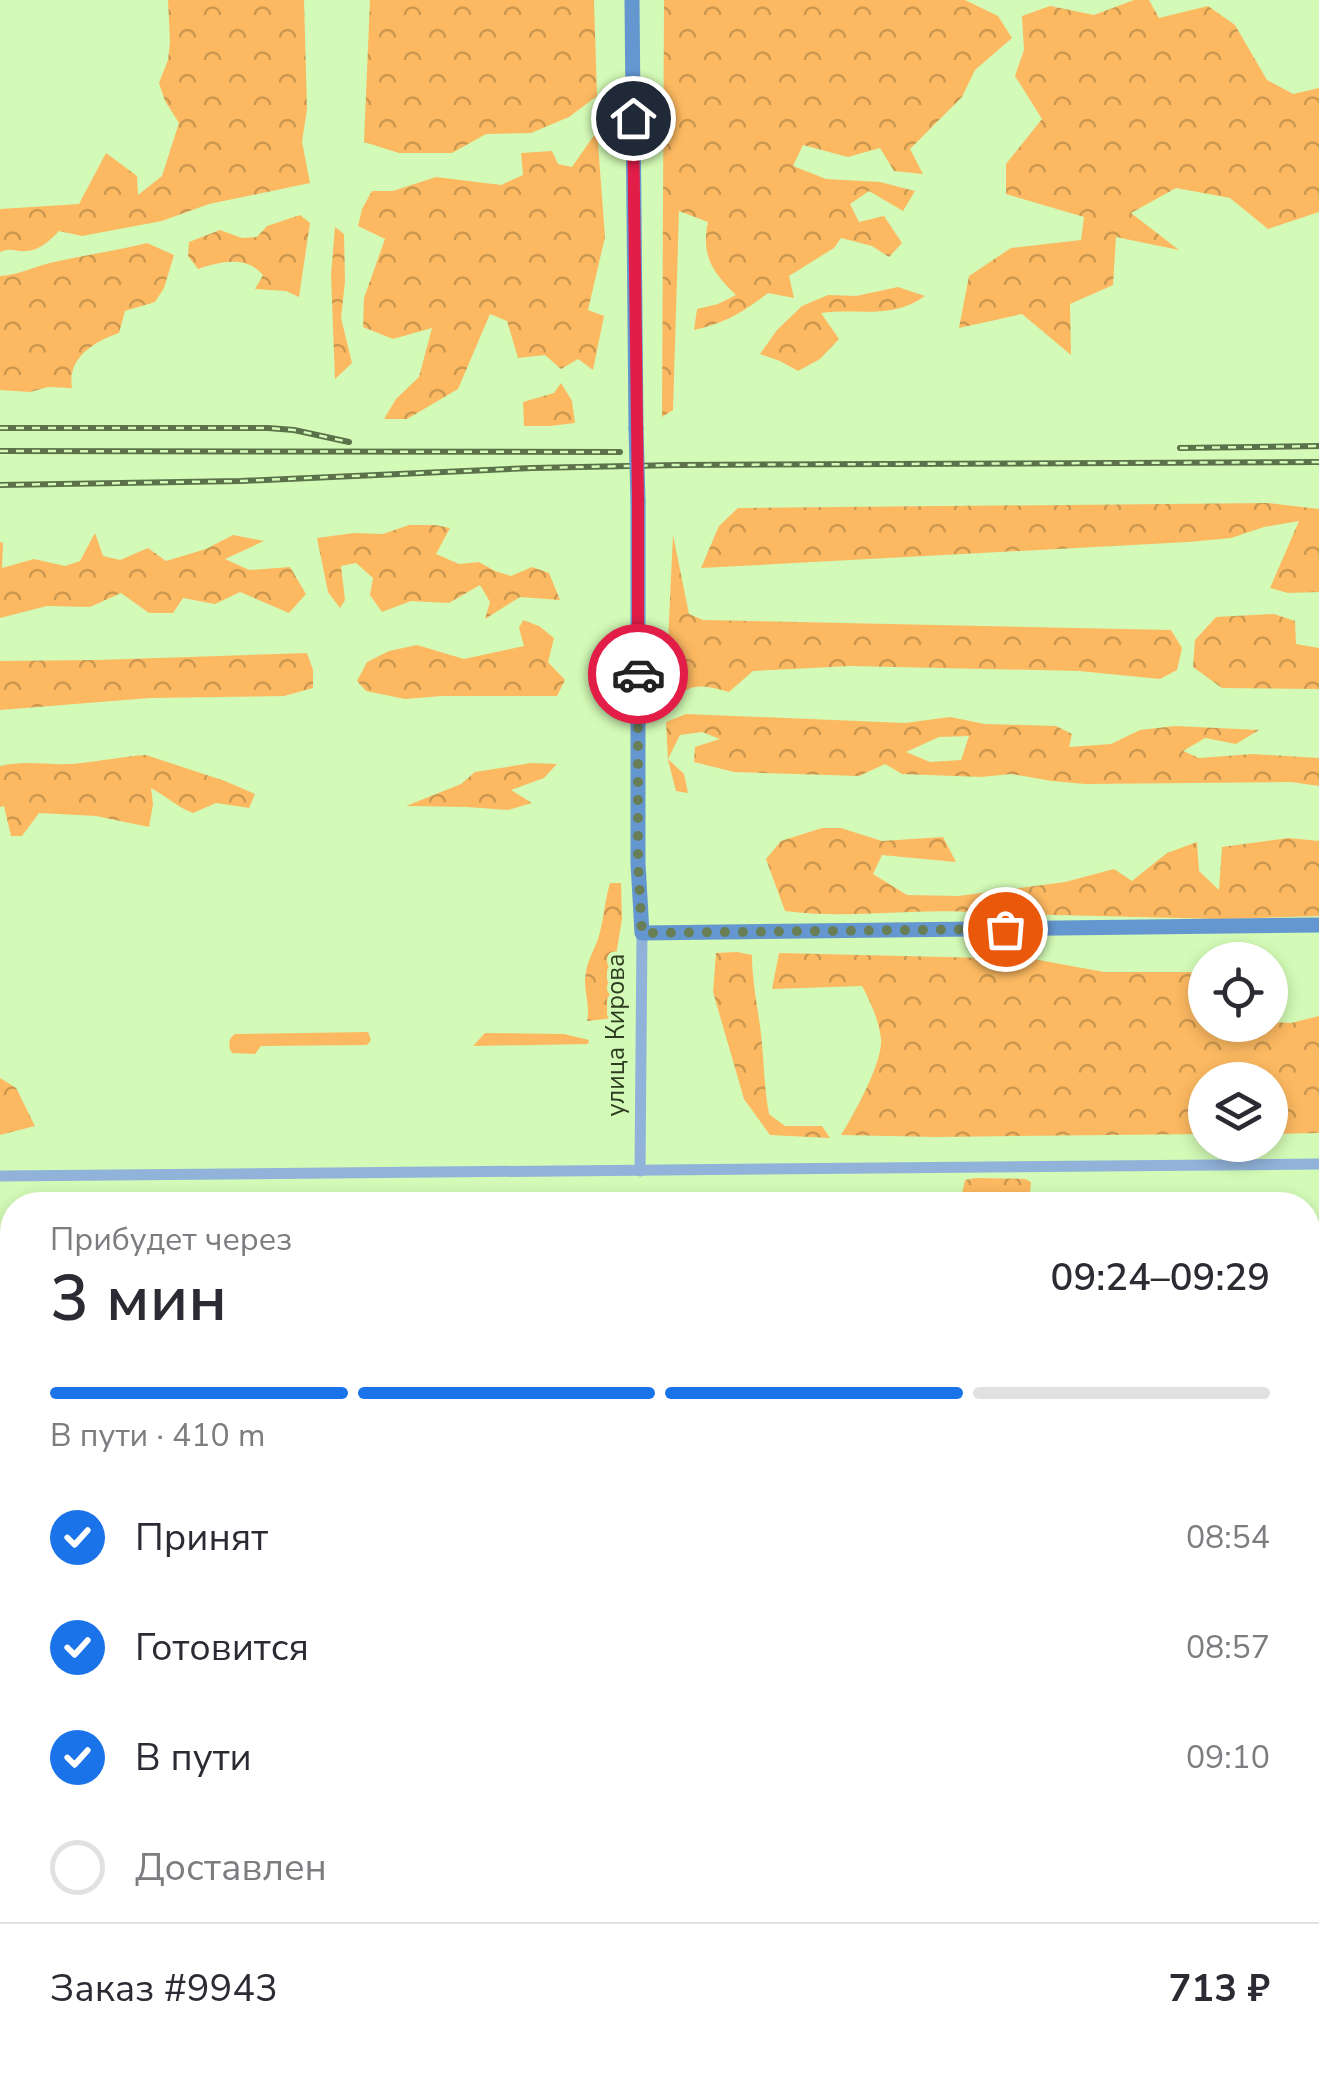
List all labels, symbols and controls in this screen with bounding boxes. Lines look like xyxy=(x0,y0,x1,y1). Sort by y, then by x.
pin xyxy=(591,76,676,161)
icon: home xyxy=(606,91,661,146)
courier xyxy=(588,624,688,724)
icon: car xyxy=(611,647,666,702)
pin xyxy=(963,887,1048,972)
icon: bag xyxy=(978,902,1033,957)
map controls xyxy=(1188,942,1288,1162)
button: locate xyxy=(1188,942,1288,1042)
street label: улица Кирова xyxy=(599,954,633,1116)
button: layers xyxy=(1188,1062,1288,1162)
text: Прибудет через xyxy=(50,1218,292,1261)
text: 09:24–09:29 xyxy=(1051,1252,1270,1303)
text: 3 мин xyxy=(50,1254,227,1343)
text: В пути · 410 m xyxy=(50,1414,265,1457)
icon: check xyxy=(50,1510,105,1565)
text: Принят xyxy=(135,1512,268,1563)
text: 08:54 xyxy=(1186,1516,1270,1559)
icon: check xyxy=(50,1620,105,1675)
text: Готовится xyxy=(135,1622,309,1673)
text: 08:57 xyxy=(1186,1626,1270,1669)
icon: check xyxy=(50,1730,105,1785)
text: В пути xyxy=(135,1732,252,1783)
text: 09:10 xyxy=(1186,1736,1270,1779)
text: Доставлен xyxy=(135,1842,327,1893)
text: Заказ #9943 xyxy=(50,1963,278,2014)
text: 713 ₽ xyxy=(1169,1963,1270,2014)

